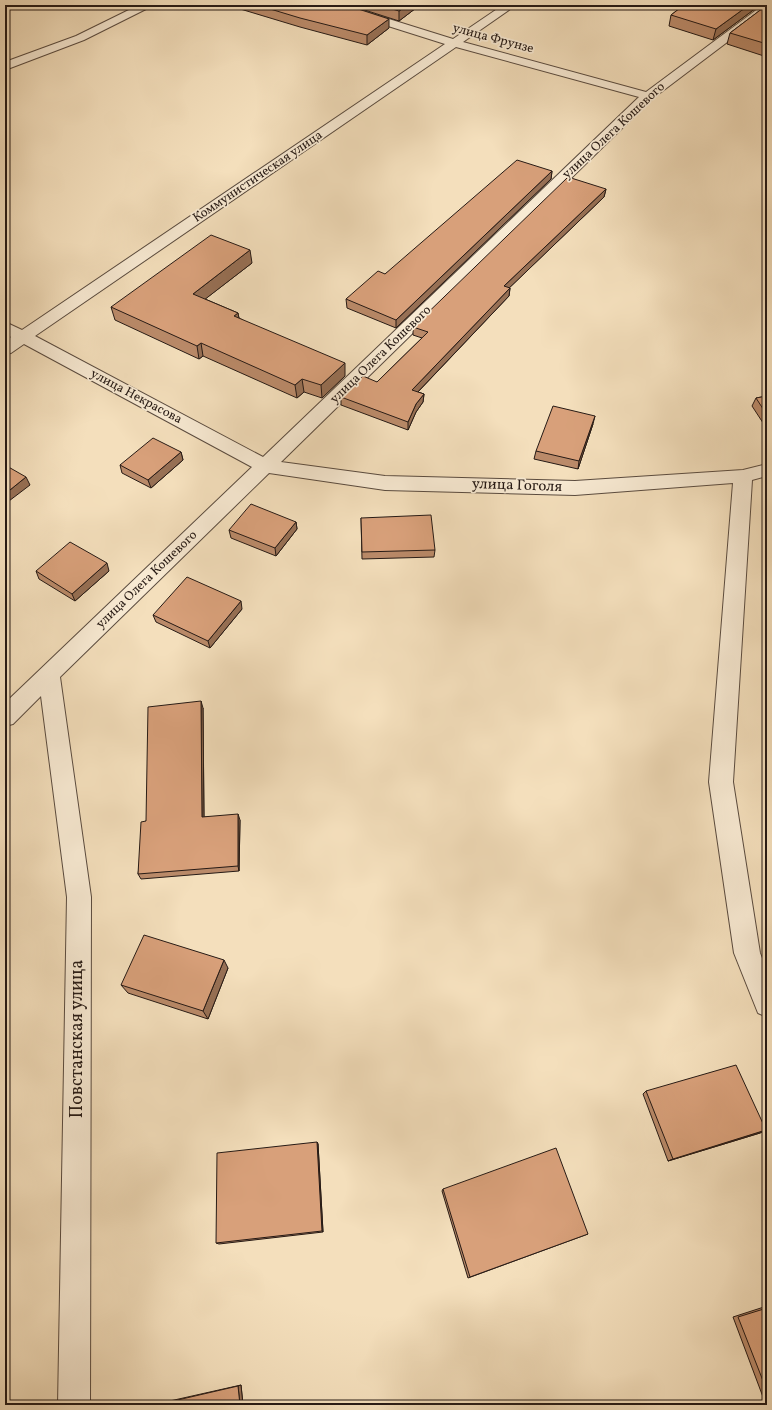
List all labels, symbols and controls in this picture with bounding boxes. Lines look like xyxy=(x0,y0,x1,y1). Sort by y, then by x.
street label: улица Фрунзе xyxy=(450,20,536,58)
street label: улица Олега Кошевого xyxy=(559,79,669,183)
street label: Коммунистическая улица xyxy=(189,127,327,227)
street label: улица Олега Кошевого xyxy=(326,302,436,408)
street label: улица Некрасова xyxy=(87,365,185,429)
street label: улица Гоголя xyxy=(471,474,563,498)
street label: улица Олега Кошевого xyxy=(92,527,202,633)
street label: Повстанская улица xyxy=(65,960,90,1118)

